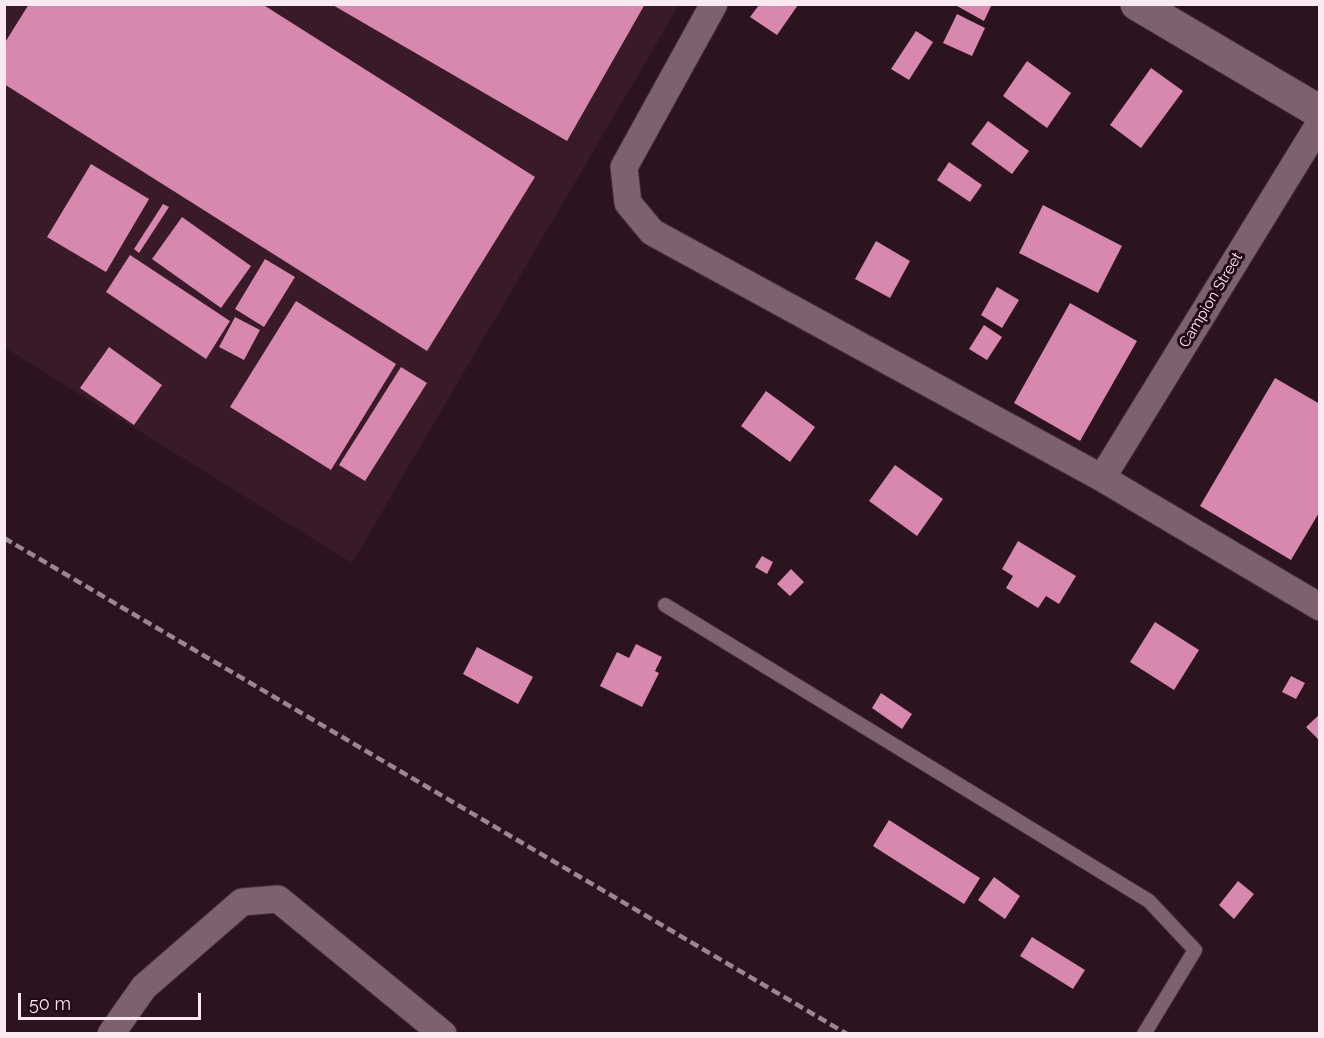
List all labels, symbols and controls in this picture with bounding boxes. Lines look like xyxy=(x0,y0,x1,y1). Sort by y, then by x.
street label: Campion Street xyxy=(1176,249,1246,351)
scale bar xyxy=(21,981,204,1019)
text: 50 m xyxy=(29,993,71,1014)

